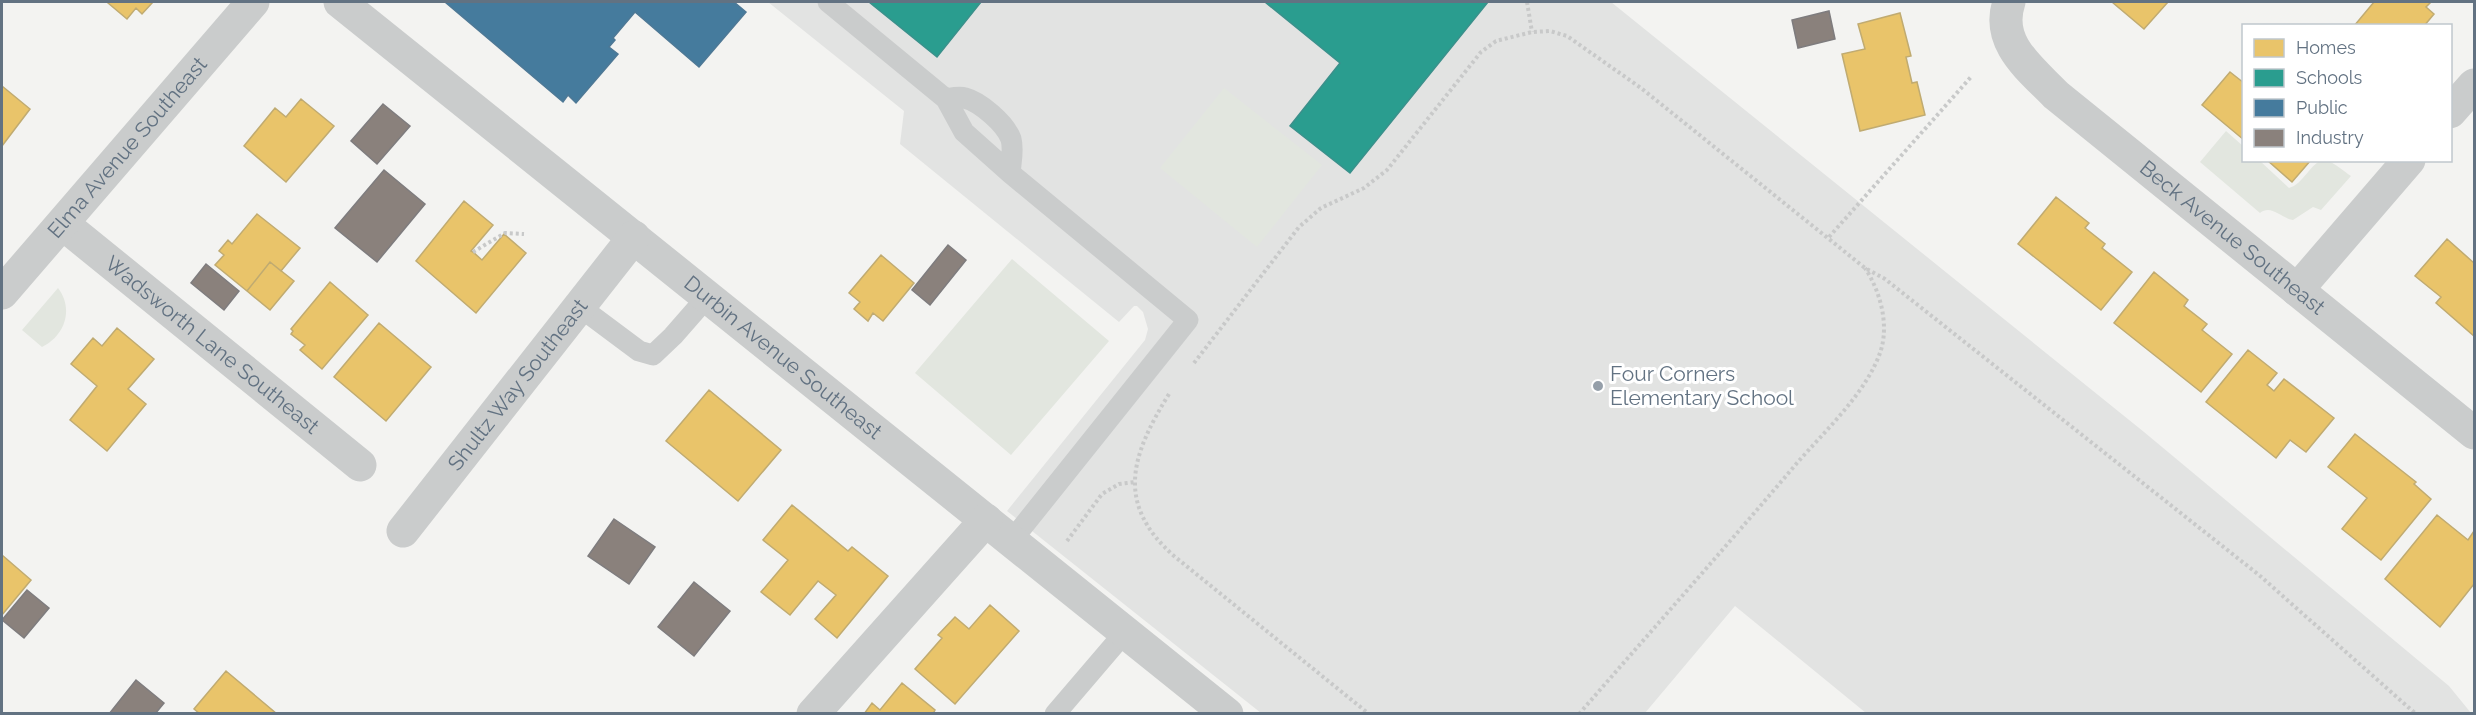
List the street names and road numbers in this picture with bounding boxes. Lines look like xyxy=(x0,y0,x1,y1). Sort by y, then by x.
street label: Elma Avenue Southeast xyxy=(42,52,212,243)
street label: Beck Avenue Southeast xyxy=(2135,155,2330,320)
street label: Wadsworth Lane Southeast xyxy=(100,250,324,439)
street label: Durbin Avenue Southeast xyxy=(679,270,887,444)
street label: Shultz Way Southeast xyxy=(442,294,593,475)

